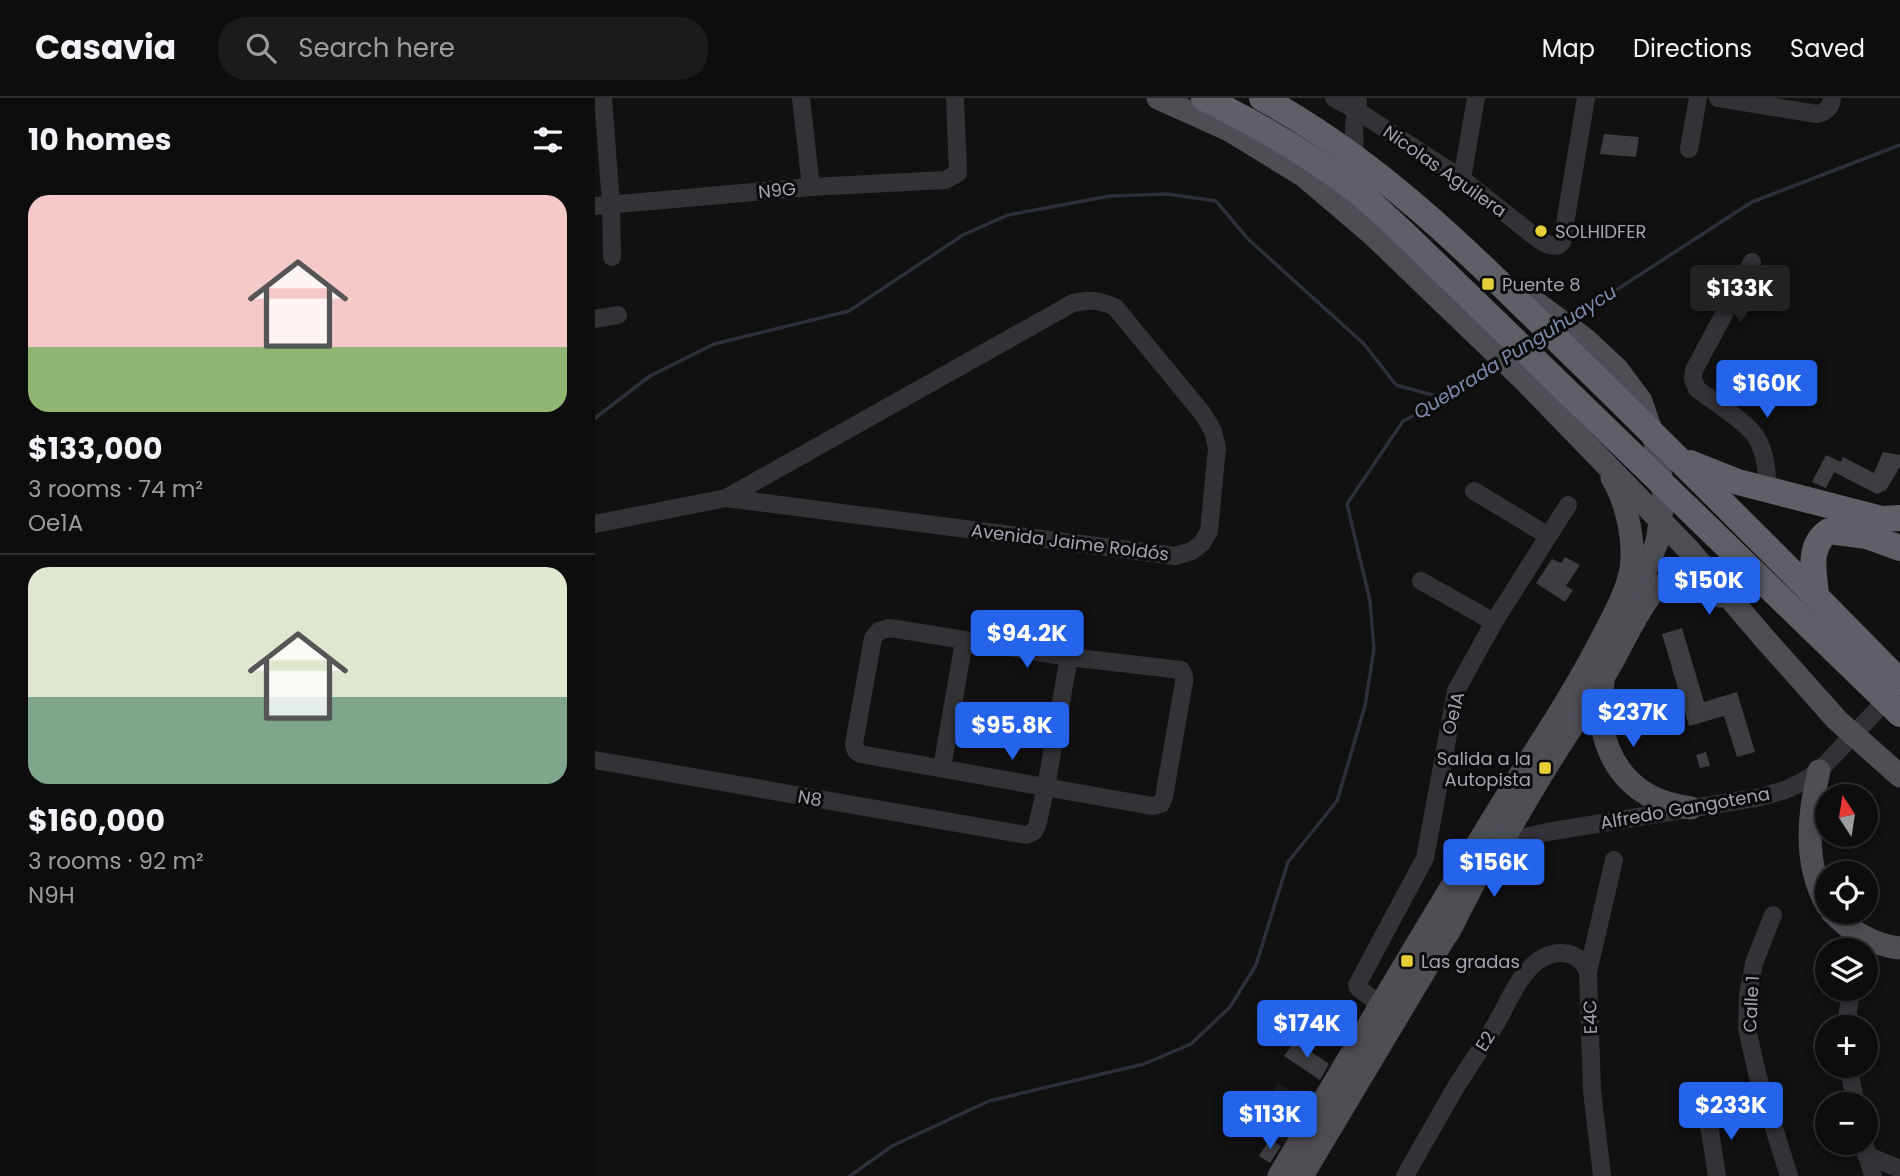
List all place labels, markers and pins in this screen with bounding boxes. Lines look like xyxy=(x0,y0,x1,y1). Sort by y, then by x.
place label: SOLHIDFER xyxy=(1555,219,1646,244)
marker: SOLHIDFER xyxy=(1533,223,1549,239)
pin: $133K xyxy=(1691,266,1789,325)
place label: Puente 8 xyxy=(1502,272,1581,297)
marker: Puente 8 xyxy=(1480,276,1496,292)
pin: $160K xyxy=(1718,360,1816,420)
pin: $150K xyxy=(1660,558,1758,617)
pin: $94.2K xyxy=(970,610,1084,670)
pin: $237K xyxy=(1584,690,1682,749)
pin: $95.8K xyxy=(955,702,1069,762)
place label: Salida a la Autopista xyxy=(1437,746,1531,792)
marker: Salida a la Autopista xyxy=(1537,760,1553,776)
pin: $156K xyxy=(1445,840,1543,899)
place label: Las gradas xyxy=(1421,949,1520,974)
marker: Las gradas xyxy=(1399,953,1415,969)
pin: $174K xyxy=(1258,1000,1356,1060)
pin: $233K xyxy=(1682,1082,1780,1142)
pin: $113K xyxy=(1221,1091,1319,1151)

